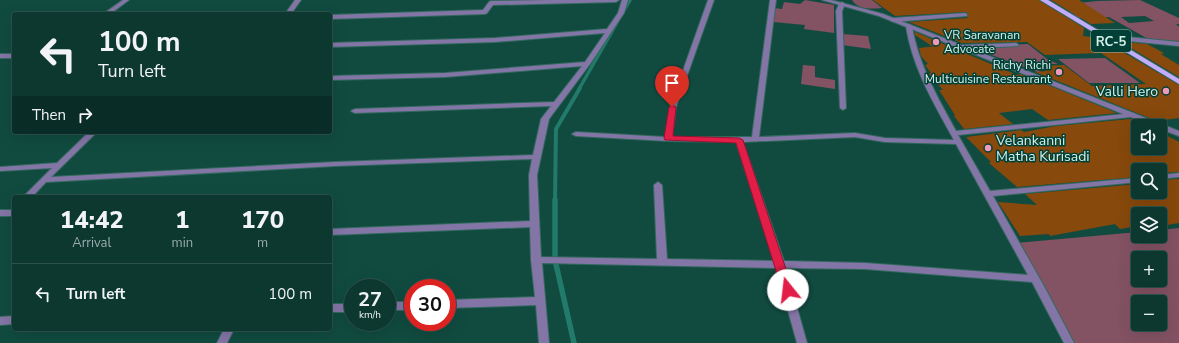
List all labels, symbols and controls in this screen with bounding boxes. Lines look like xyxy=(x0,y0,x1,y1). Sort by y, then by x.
text: 100 m xyxy=(98,23,181,61)
place label: VR Saravanan Advocate xyxy=(943,27,1020,57)
icon: left xyxy=(32,28,84,80)
road number: RC-5 xyxy=(1091,30,1131,52)
marker: VR Saravanan Advocate xyxy=(931,37,941,47)
place label: Richy Richi Multicuisine Restaurant xyxy=(925,57,1052,87)
text: Turn left xyxy=(98,59,166,83)
pin xyxy=(655,66,689,107)
marker: Richy Richi Multicuisine Restaurant xyxy=(1054,67,1064,77)
icon: arrive xyxy=(661,72,683,94)
place label: Valli Hero xyxy=(1095,82,1158,101)
marker: Valli Hero xyxy=(1161,86,1171,96)
icon: right xyxy=(74,104,96,126)
text: Then xyxy=(32,105,66,125)
map controls xyxy=(1131,119,1167,331)
button: sound xyxy=(1131,119,1167,155)
place label: Velankanni Matha Kurisadi xyxy=(995,131,1090,166)
marker: Velankanni Matha Kurisadi xyxy=(983,143,993,153)
button: search xyxy=(1131,163,1167,199)
text: 14:42 xyxy=(60,204,124,236)
text: 1 xyxy=(175,204,190,236)
text: 170 xyxy=(241,204,284,236)
button: layers xyxy=(1131,207,1167,243)
text: Arrival xyxy=(72,234,111,252)
text: min xyxy=(172,234,193,252)
text: m xyxy=(257,234,268,252)
button: + xyxy=(1131,251,1167,287)
position arrow xyxy=(767,269,809,311)
speed limit sign: 30 xyxy=(404,279,456,331)
icon: left xyxy=(32,283,54,305)
text: Turn left xyxy=(66,284,125,304)
text: 100 m xyxy=(268,284,312,304)
text: 27 xyxy=(358,286,382,313)
button: − xyxy=(1131,295,1167,331)
text: km/h xyxy=(359,308,381,322)

